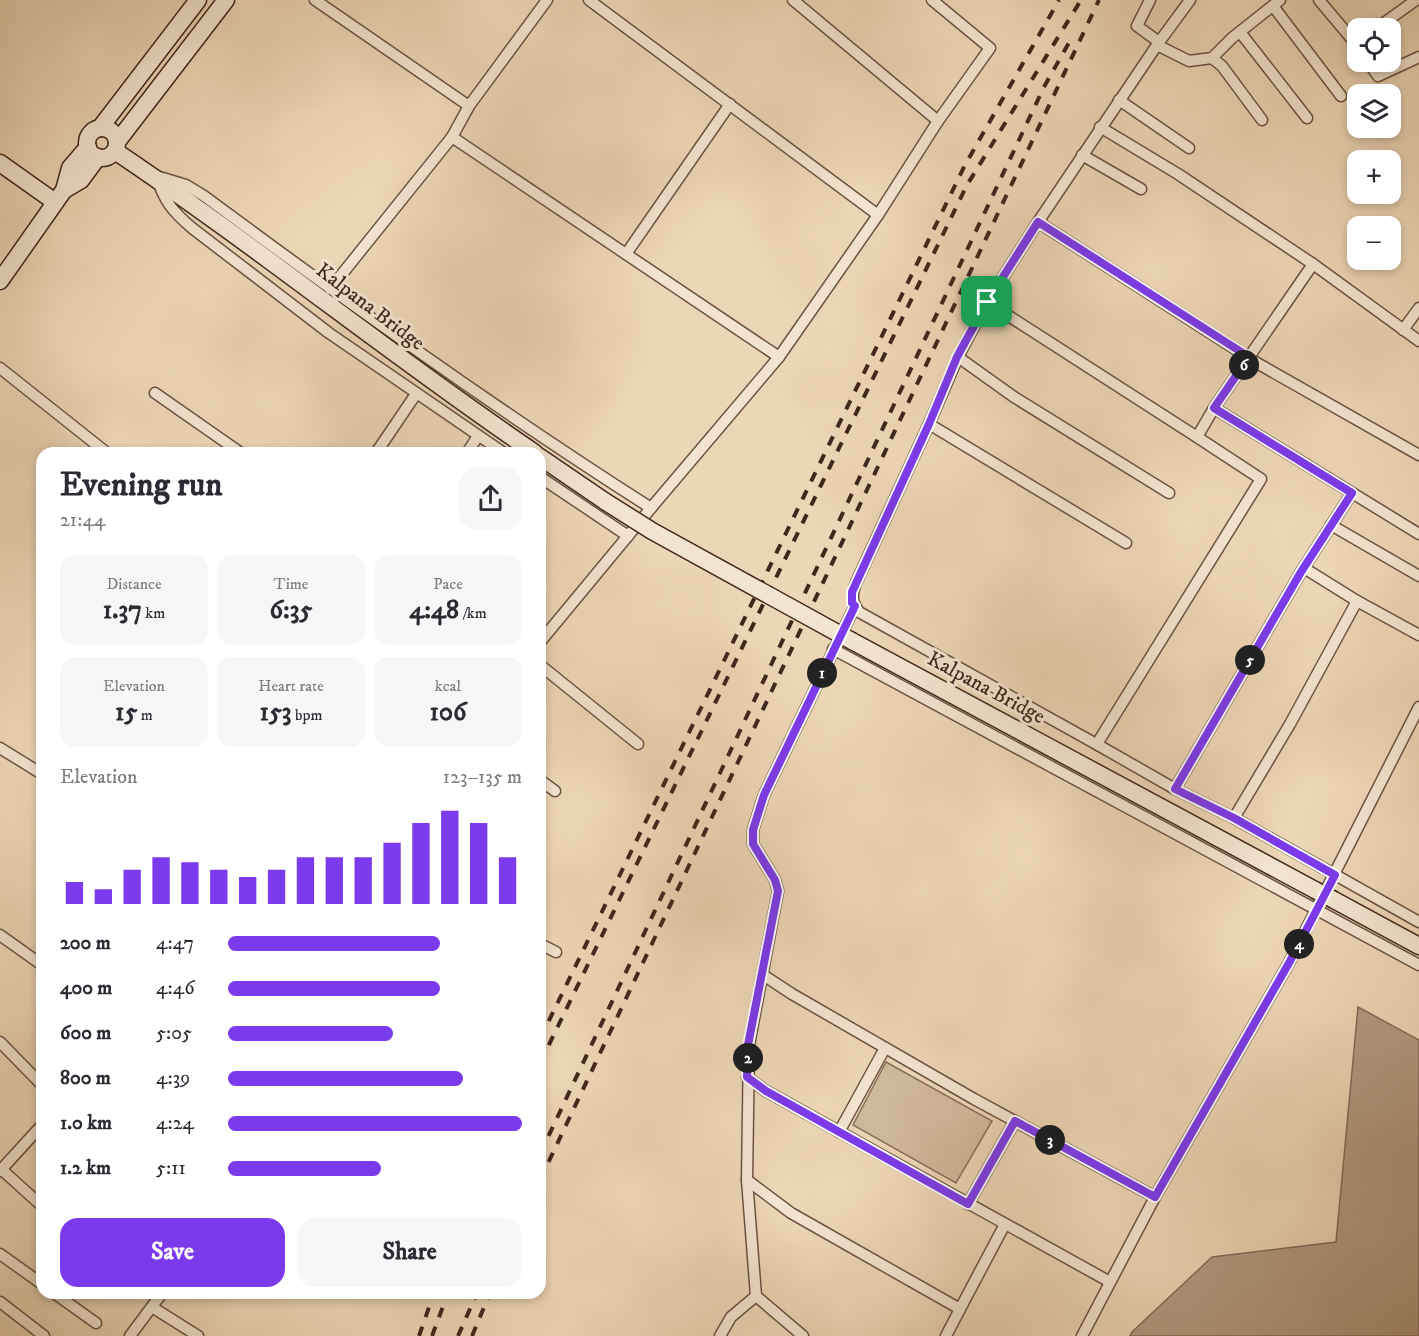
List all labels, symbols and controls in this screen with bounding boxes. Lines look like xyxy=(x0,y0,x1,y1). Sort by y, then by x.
map controls xyxy=(1347,18,1401,270)
button: locate xyxy=(1347,18,1401,72)
button: layers xyxy=(1347,84,1401,138)
button: + xyxy=(1347,150,1401,204)
button: − xyxy=(1347,216,1401,270)
street label: Kalpana Bridge xyxy=(310,258,430,357)
pin xyxy=(961,276,1012,327)
icon: arrive xyxy=(970,285,1003,318)
pin: 6 xyxy=(1229,350,1259,380)
text: 6 xyxy=(1240,355,1248,375)
text: Evening run xyxy=(60,465,222,506)
button: share xyxy=(459,467,522,530)
text: 21:44 xyxy=(60,508,105,533)
text: Distance xyxy=(106,574,162,594)
text: Time xyxy=(274,574,308,594)
text: Pace xyxy=(433,574,463,594)
text: 1.37 xyxy=(103,594,142,627)
text: 6:35 xyxy=(270,594,312,627)
text: 4:48 xyxy=(409,594,459,627)
text: km xyxy=(142,603,165,623)
text: /km xyxy=(459,603,487,623)
pin: 5 xyxy=(1235,645,1265,675)
street label: Kalpana Bridge xyxy=(923,646,1050,730)
text: 5 xyxy=(1246,650,1254,670)
pin: 1 xyxy=(807,658,837,688)
text: 1 xyxy=(819,663,825,683)
text: Elevation xyxy=(103,676,165,696)
text: Heart rate xyxy=(258,676,324,696)
text: kcal xyxy=(435,676,461,696)
text: 15 xyxy=(115,696,137,729)
text: 153 xyxy=(260,696,292,729)
text: 106 xyxy=(430,696,466,729)
text: m xyxy=(137,705,153,725)
text: bpm xyxy=(292,705,323,725)
text: Elevation xyxy=(60,765,137,790)
text: 123–135 m xyxy=(443,765,522,790)
pin: 4 xyxy=(1284,929,1314,959)
text: 200 m xyxy=(60,931,111,956)
text: 4:47 xyxy=(156,931,194,956)
text: 4 xyxy=(1294,934,1304,954)
text: 400 m xyxy=(60,976,112,1001)
text: 4:46 xyxy=(156,976,195,1001)
text: 600 m xyxy=(60,1021,111,1046)
text: 5:05 xyxy=(156,1021,192,1046)
pin: 2 xyxy=(733,1043,763,1073)
text: 2 xyxy=(744,1048,752,1068)
text: 800 m xyxy=(60,1066,111,1091)
text: 4:39 xyxy=(156,1066,190,1091)
text: 1.0 km xyxy=(60,1111,112,1136)
text: 4:24 xyxy=(156,1111,194,1136)
pin: 3 xyxy=(1035,1125,1065,1155)
text: 3 xyxy=(1047,1130,1053,1150)
text: 1.2 km xyxy=(60,1156,111,1181)
text: 5:11 xyxy=(156,1156,186,1181)
button: Save xyxy=(60,1218,285,1287)
button: Share xyxy=(297,1218,522,1287)

